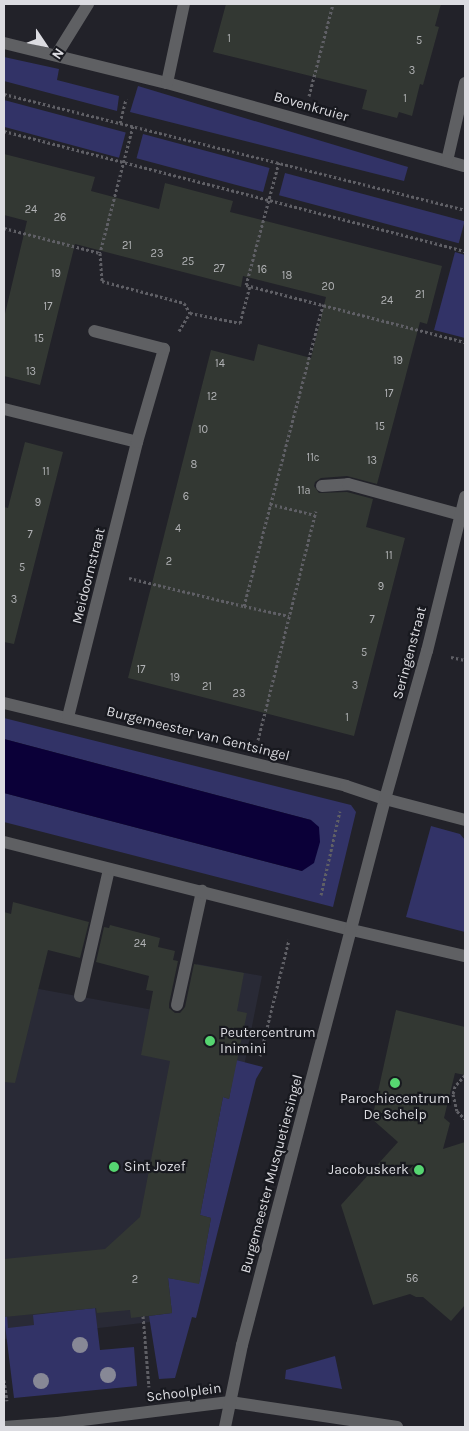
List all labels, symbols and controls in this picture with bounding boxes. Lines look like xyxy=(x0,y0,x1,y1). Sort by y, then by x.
north arrow xyxy=(20,20,70,70)
house number: 1 xyxy=(227,32,231,46)
house number: 5 xyxy=(416,34,422,48)
text: N xyxy=(48,45,68,63)
house number: 3 xyxy=(409,64,415,78)
street label: Bovenkruier xyxy=(272,88,350,126)
house number: 1 xyxy=(403,92,407,106)
house number: 24 xyxy=(25,203,37,217)
house number: 26 xyxy=(54,211,66,225)
house number: 21 xyxy=(122,239,132,253)
house number: 23 xyxy=(151,247,163,261)
house number: 25 xyxy=(182,255,194,269)
house number: 27 xyxy=(213,262,225,276)
house number: 16 xyxy=(257,263,267,277)
house number: 19 xyxy=(51,267,61,281)
house number: 18 xyxy=(282,269,292,283)
house number: 20 xyxy=(322,280,334,294)
house number: 21 xyxy=(415,288,425,302)
house number: 24 xyxy=(381,294,393,308)
house number: 17 xyxy=(44,300,52,314)
house number: 15 xyxy=(34,332,44,346)
house number: 19 xyxy=(393,354,403,368)
house number: 14 xyxy=(215,357,225,371)
house number: 13 xyxy=(26,365,36,379)
house number: 17 xyxy=(385,387,393,401)
house number: 12 xyxy=(207,390,217,404)
house number: 15 xyxy=(375,420,385,434)
house number: 10 xyxy=(198,423,208,437)
house number: 11c xyxy=(307,451,319,465)
house number: 13 xyxy=(367,454,377,468)
house number: 8 xyxy=(191,458,197,472)
house number: 11 xyxy=(42,465,50,479)
house number: 11a xyxy=(297,484,311,498)
house number: 6 xyxy=(183,490,189,504)
house number: 9 xyxy=(35,496,41,510)
house number: 4 xyxy=(175,522,181,536)
street label: Meidoornstraat xyxy=(69,526,109,626)
house number: 7 xyxy=(27,528,33,542)
house number: 11 xyxy=(385,549,393,563)
house number: 2 xyxy=(166,555,172,569)
house number: 5 xyxy=(19,561,25,575)
house number: 9 xyxy=(378,580,384,594)
house number: 3 xyxy=(11,593,17,607)
street label: Seringenstraat xyxy=(390,605,430,701)
house number: 7 xyxy=(369,613,375,627)
house number: 5 xyxy=(361,646,367,660)
house number: 17 xyxy=(137,663,145,677)
house number: 19 xyxy=(170,671,180,685)
house number: 3 xyxy=(352,679,358,693)
house number: 21 xyxy=(202,680,212,694)
house number: 23 xyxy=(233,687,245,701)
street label: Burgemeester van Gentsingel xyxy=(105,703,291,765)
house number: 1 xyxy=(345,711,349,725)
house number: 24 xyxy=(134,937,146,951)
place label: Peutercentrum Inimini xyxy=(220,1025,316,1058)
marker: Peutercentrum Inimini xyxy=(204,1035,216,1047)
street label: Burgemeester Musquetiersingel xyxy=(237,1073,307,1275)
marker: Parochiecentrum De Schelp xyxy=(389,1077,401,1089)
place label: Parochiecentrum De Schelp xyxy=(340,1091,450,1124)
place label: Sint Jozef xyxy=(124,1159,186,1175)
marker: Sint Jozef xyxy=(108,1161,120,1173)
place label: Jacobuskerk xyxy=(329,1162,409,1178)
marker: Jacobuskerk xyxy=(413,1164,425,1176)
house number: 56 xyxy=(406,1272,418,1286)
house number: 2 xyxy=(132,1273,138,1287)
street label: Schoolplein xyxy=(146,1380,222,1406)

